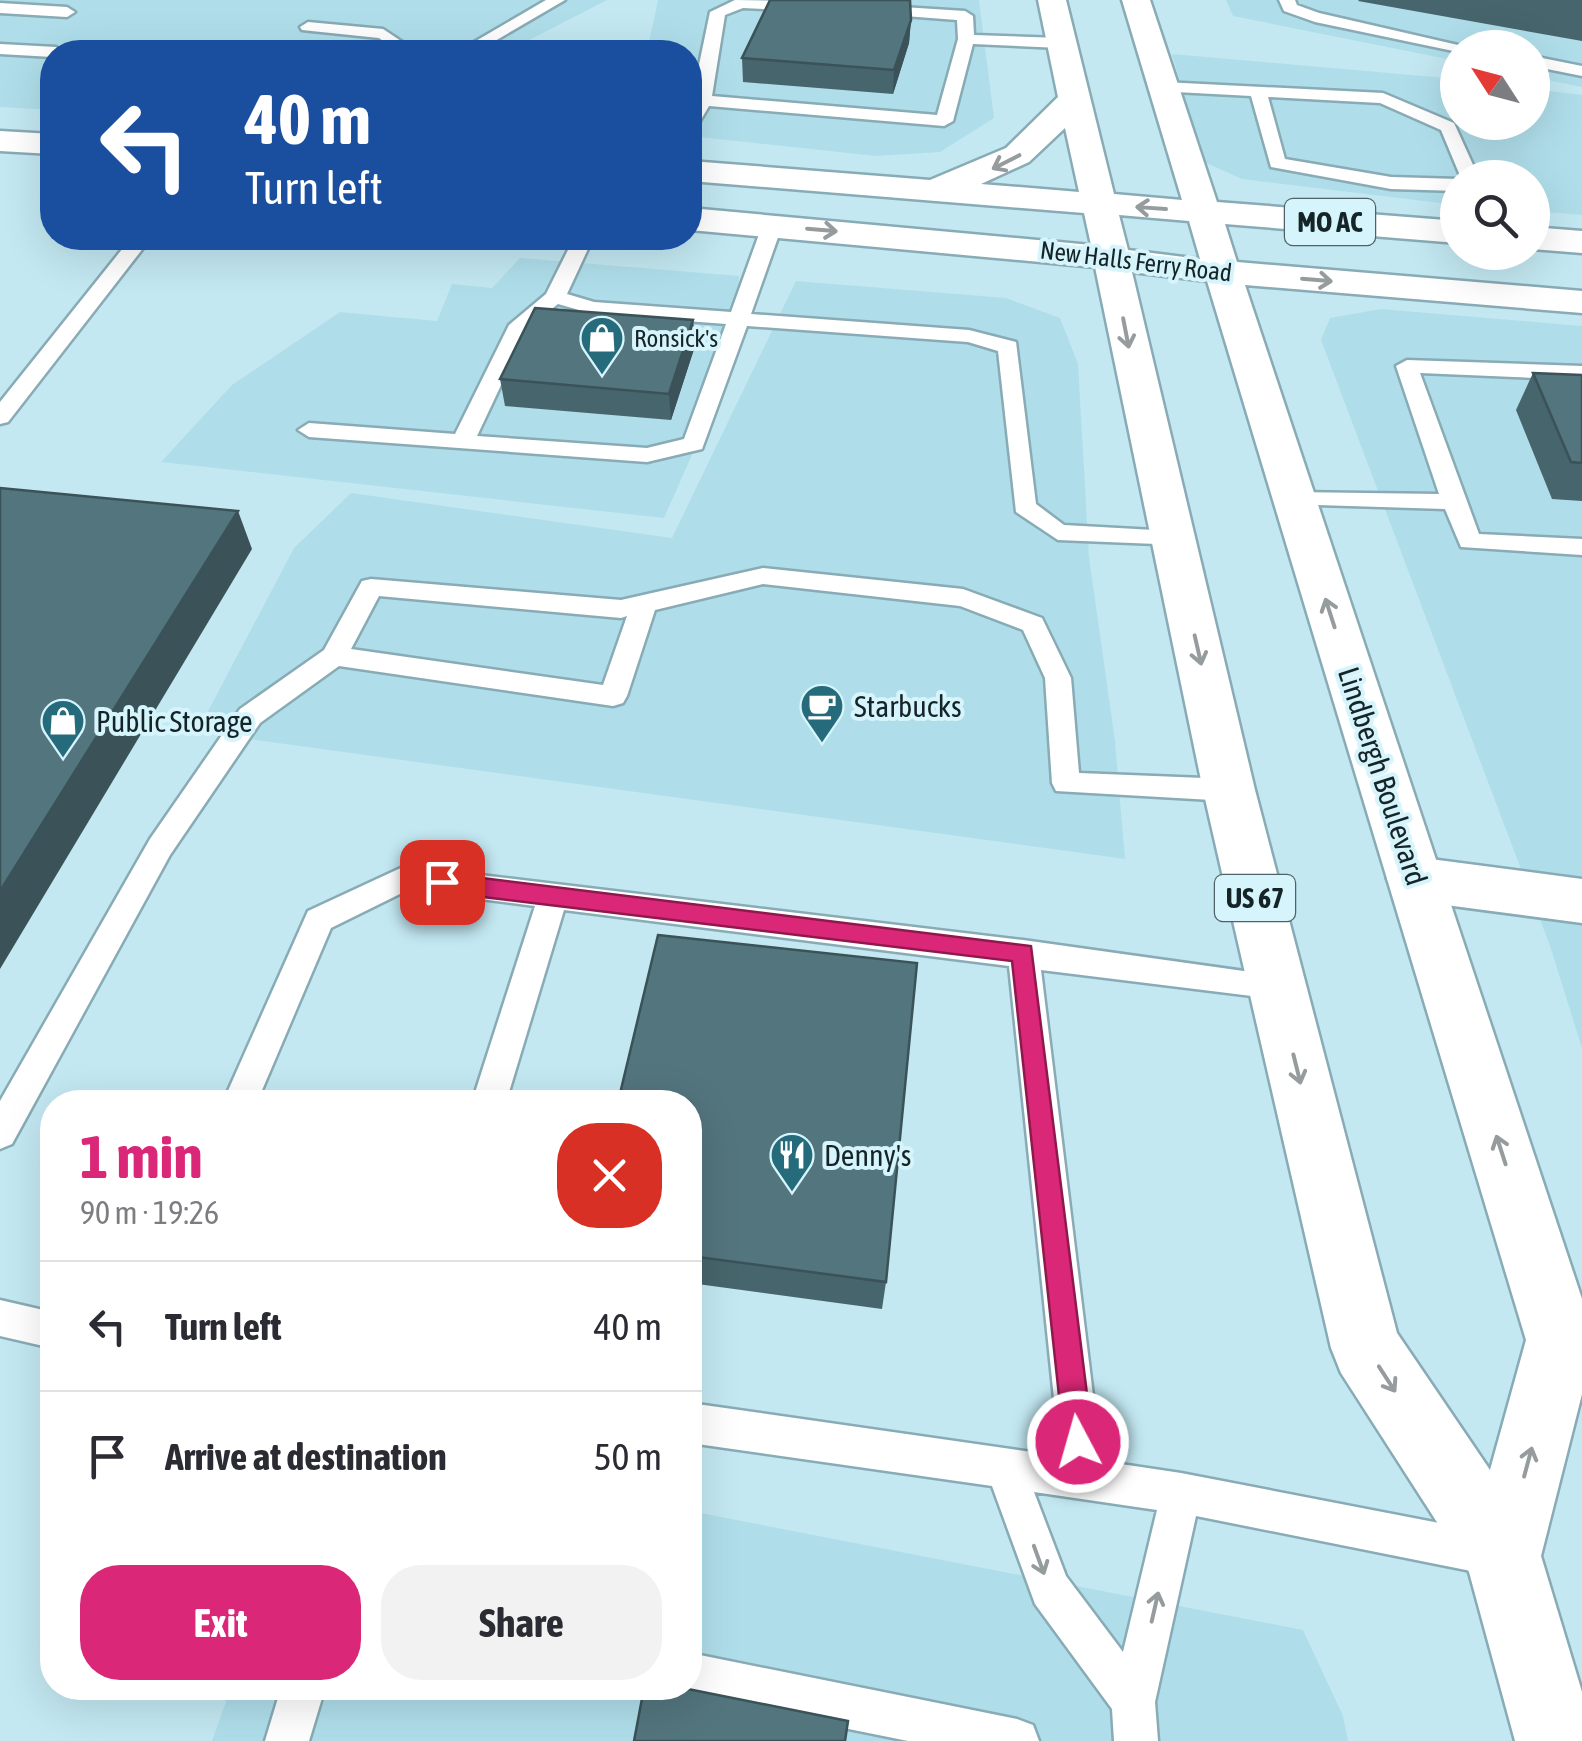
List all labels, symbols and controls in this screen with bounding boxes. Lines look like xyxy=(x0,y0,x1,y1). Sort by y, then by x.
north arrow xyxy=(1440,30,1550,140)
map controls xyxy=(1440,30,1550,270)
text: 40 m xyxy=(245,79,371,159)
icon: left xyxy=(80,80,210,210)
one-way arrow xyxy=(992,153,1022,172)
button: search xyxy=(1440,160,1550,270)
text: Turn left xyxy=(245,162,383,214)
one-way arrow xyxy=(1135,198,1167,217)
road number: MO AC xyxy=(1285,199,1375,245)
one-way arrow xyxy=(805,221,838,240)
street label: New Halls Ferry Road xyxy=(1039,235,1233,287)
one-way arrow xyxy=(1301,270,1333,289)
shop icon: Ronsick's xyxy=(579,315,625,376)
one-way arrow xyxy=(1117,316,1136,348)
place label: Ronsick's xyxy=(634,324,718,352)
one-way arrow xyxy=(1320,597,1338,629)
one-way arrow xyxy=(1190,633,1208,665)
street label: Lindbergh Boulevard xyxy=(1332,663,1434,889)
cafe icon: Starbucks xyxy=(799,683,845,744)
place label: Starbucks xyxy=(854,689,962,723)
shop icon: Public Storage xyxy=(40,698,86,759)
place label: Public Storage xyxy=(96,704,253,738)
pin xyxy=(400,840,485,925)
icon: arrive xyxy=(415,855,470,910)
road number: US 67 xyxy=(1215,875,1295,921)
one-way arrow xyxy=(1289,1052,1307,1084)
text: 1 min xyxy=(80,1122,203,1191)
button: close xyxy=(557,1123,662,1228)
restaurant icon: Denny's xyxy=(769,1132,815,1193)
one-way arrow xyxy=(1491,1135,1509,1166)
place label: Denny's xyxy=(824,1138,911,1172)
text: 90 m · 19:26 xyxy=(80,1194,219,1231)
icon: left xyxy=(80,1299,135,1354)
text: Turn left xyxy=(165,1305,281,1348)
text: 40 m xyxy=(594,1305,662,1348)
one-way arrow xyxy=(1376,1364,1397,1393)
position arrow xyxy=(1026,1390,1130,1494)
icon: arrive xyxy=(80,1429,135,1484)
text: Arrive at destination xyxy=(165,1435,447,1478)
text: 50 m xyxy=(594,1435,662,1478)
one-way arrow xyxy=(1520,1447,1539,1478)
one-way arrow xyxy=(1031,1543,1049,1574)
button: Exit xyxy=(80,1565,361,1680)
button: Share xyxy=(381,1565,662,1680)
one-way arrow xyxy=(1147,1592,1165,1624)

